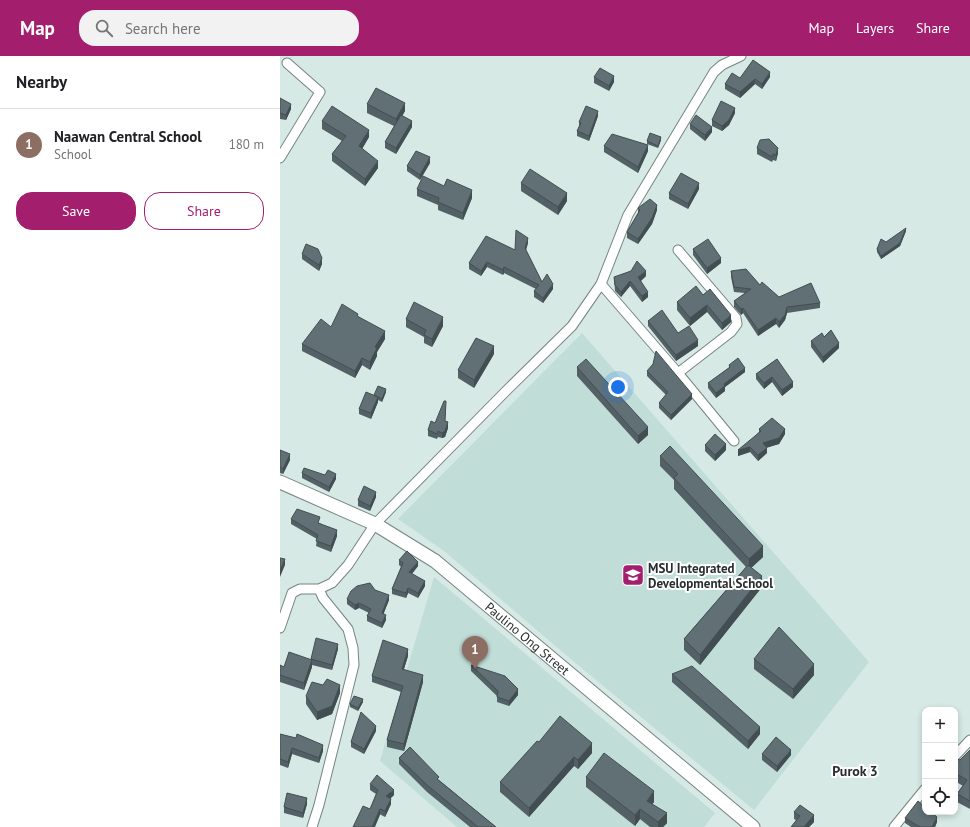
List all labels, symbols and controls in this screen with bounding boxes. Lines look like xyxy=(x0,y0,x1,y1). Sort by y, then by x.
search box xyxy=(79,10,359,46)
text: Map xyxy=(20,16,55,40)
icon: search xyxy=(93,17,115,39)
text: Search here xyxy=(125,19,201,38)
text: Map xyxy=(808,19,834,37)
text: Layers xyxy=(856,19,894,37)
text: Share xyxy=(916,19,950,37)
text: Nearby xyxy=(16,71,67,93)
text: Naawan Central School xyxy=(54,127,202,146)
text: 1 xyxy=(25,136,33,153)
text: 180 m xyxy=(229,136,264,153)
text: School xyxy=(54,146,92,163)
button: Save xyxy=(16,192,136,230)
button: Share xyxy=(144,192,264,230)
your location xyxy=(608,377,628,397)
place label: MSU Integrated Developmental School xyxy=(648,560,773,592)
school or university icon: MSU Integrated Developmental School xyxy=(620,562,646,588)
street label: Paulino Ong Street xyxy=(482,598,574,679)
pin: 1 xyxy=(462,636,488,669)
map controls xyxy=(922,707,958,815)
button: + xyxy=(922,707,958,743)
button: − xyxy=(922,743,958,779)
district label: Purok 3 xyxy=(832,762,878,780)
button: locate xyxy=(922,779,958,815)

